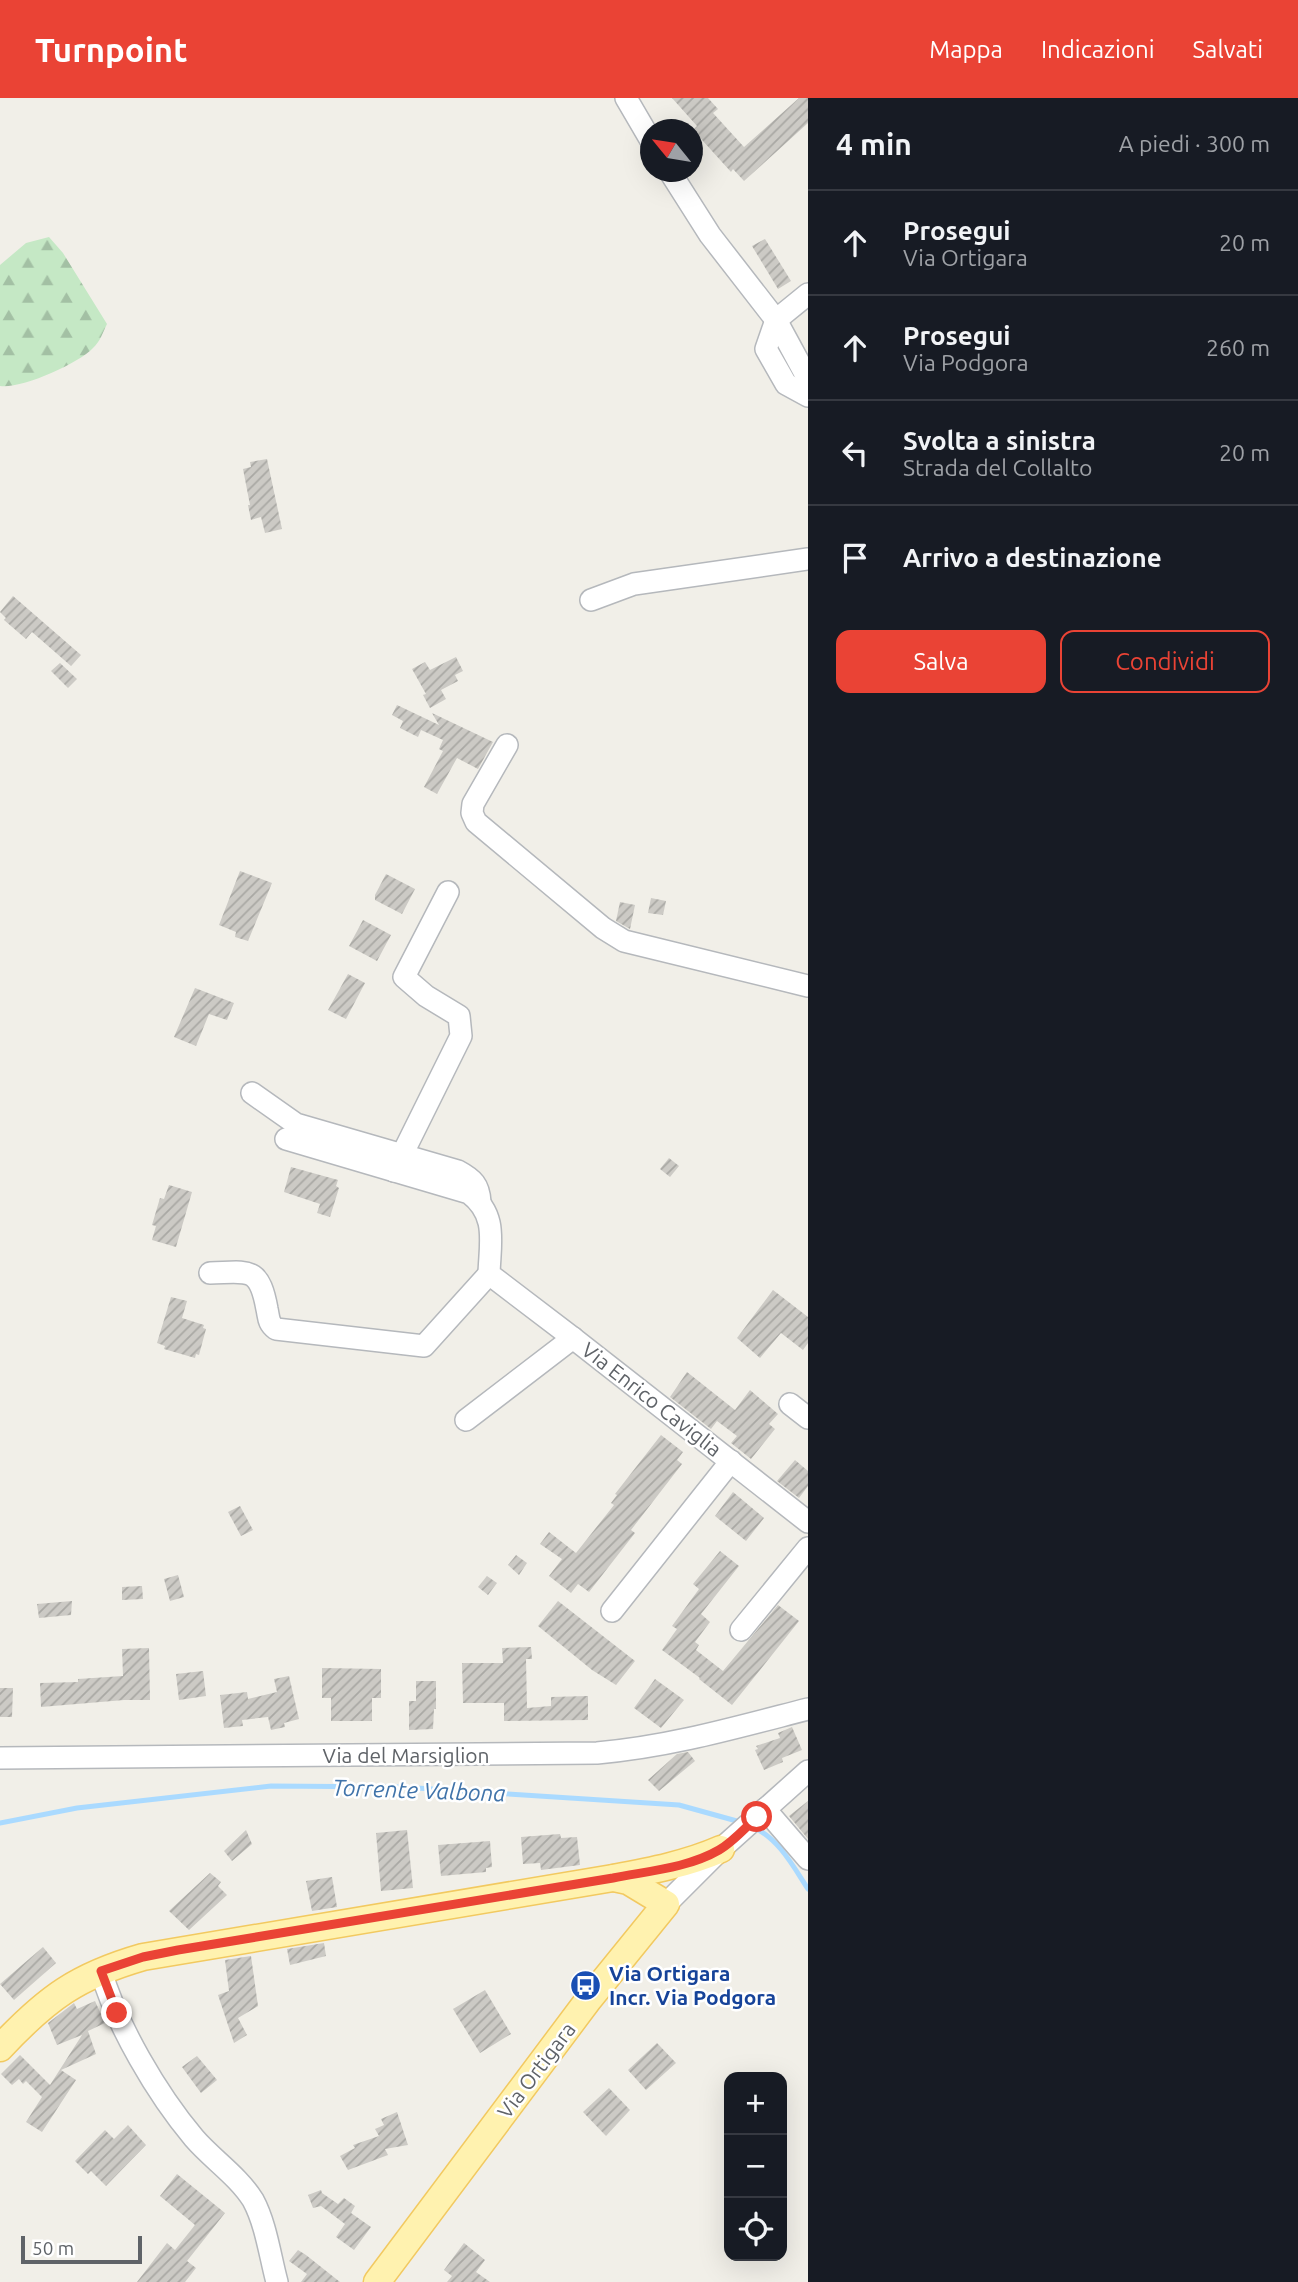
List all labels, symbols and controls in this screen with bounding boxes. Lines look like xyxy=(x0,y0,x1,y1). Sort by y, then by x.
text: Turnpoint xyxy=(35,31,187,68)
text: Mappa xyxy=(929,36,1003,63)
text: Indicazioni xyxy=(1041,36,1155,63)
text: Salvati xyxy=(1193,36,1263,63)
north arrow xyxy=(640,119,703,182)
text: 4 min xyxy=(836,127,912,161)
text: A piedi · 300 m xyxy=(1119,131,1270,156)
text: Prosegui xyxy=(903,216,1011,245)
icon: ahead xyxy=(836,224,874,262)
text: 20 m xyxy=(1219,230,1270,255)
text: Via Ortigara xyxy=(903,245,1028,270)
text: Prosegui xyxy=(903,321,1011,350)
icon: ahead xyxy=(836,329,874,367)
text: 260 m xyxy=(1206,335,1270,360)
text: Via Podgora xyxy=(903,350,1029,375)
text: Svolta a sinistra xyxy=(903,426,1096,455)
icon: left xyxy=(836,434,874,472)
text: 20 m xyxy=(1219,440,1270,465)
text: Strada del Collalto xyxy=(903,455,1093,480)
icon: arrive xyxy=(836,539,874,577)
text: Arrivo a destinazione xyxy=(903,543,1162,572)
button: Salva xyxy=(836,630,1046,693)
button: Condividi xyxy=(1060,630,1270,693)
street label: Via Enrico Caviglia xyxy=(577,1337,727,1461)
street label: Via del Marsiglion xyxy=(322,1743,490,1767)
water label: Torrente Valbona xyxy=(332,1774,506,1806)
route start xyxy=(741,1801,772,1832)
place label: Via Ortigara Incr. Via Podgora xyxy=(609,1961,776,2009)
bus stop icon: Via Ortigara Incr. Via Podgora xyxy=(569,1968,603,2002)
route end xyxy=(101,1997,132,2028)
street label: Via Ortigara xyxy=(492,2017,580,2123)
map controls xyxy=(724,2072,787,2261)
button: + xyxy=(724,2072,787,2135)
button: − xyxy=(724,2135,787,2198)
button: locate xyxy=(724,2198,787,2261)
scale bar xyxy=(21,2233,142,2265)
text: 50 m xyxy=(32,2237,74,2259)

